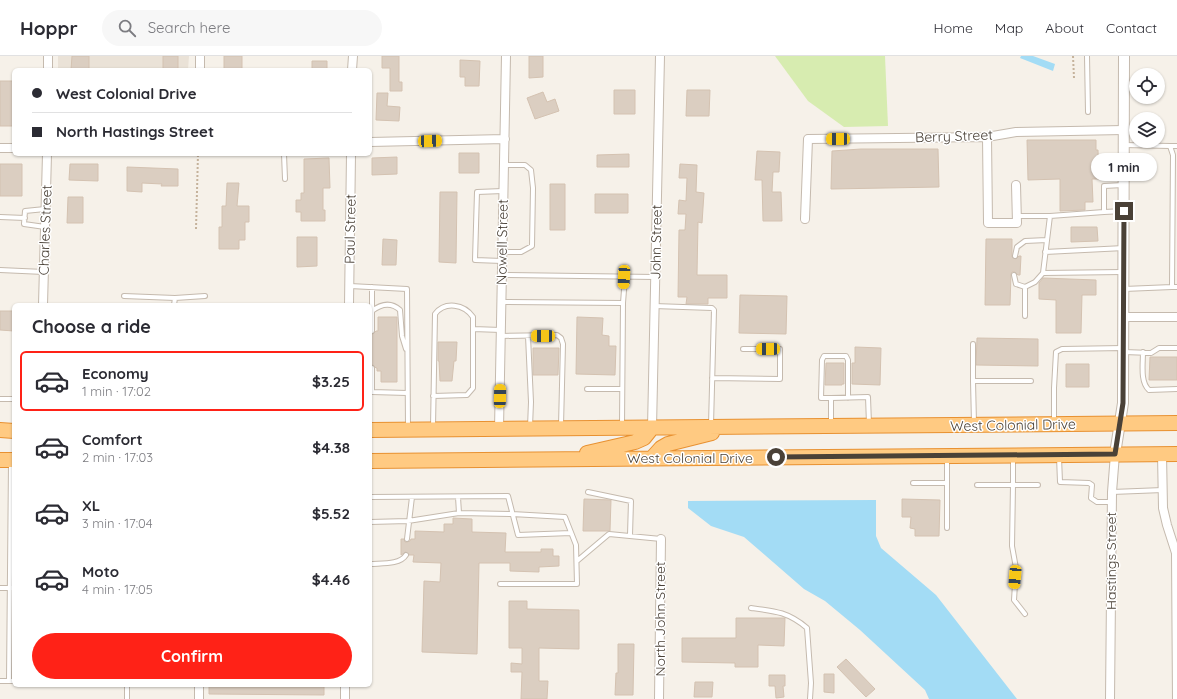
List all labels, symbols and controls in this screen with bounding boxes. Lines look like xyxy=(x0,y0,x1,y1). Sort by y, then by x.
search box xyxy=(102,10,382,46)
text: Hoppr xyxy=(20,16,78,40)
icon: search xyxy=(116,17,138,39)
text: Search here xyxy=(148,18,230,37)
text: Home xyxy=(934,19,973,37)
text: Map xyxy=(995,19,1023,37)
text: About xyxy=(1045,19,1084,37)
text: Contact xyxy=(1106,19,1157,37)
map controls xyxy=(1129,68,1165,148)
button: locate xyxy=(1129,68,1165,104)
text: West Colonial Drive xyxy=(56,84,197,103)
button: layers xyxy=(1129,112,1165,148)
text: North Hastings Street xyxy=(56,122,214,141)
street label: Berry Street xyxy=(915,126,993,146)
car xyxy=(826,133,850,145)
car xyxy=(418,135,442,147)
callout: 1 min xyxy=(1091,153,1157,181)
text: 1 min xyxy=(1108,159,1140,175)
street label: Charles Street xyxy=(34,184,56,276)
street label: Paul Street xyxy=(340,194,360,264)
street label: Nowell Street xyxy=(492,199,512,285)
route end xyxy=(1115,202,1133,220)
street label: John Street xyxy=(646,204,666,279)
car xyxy=(617,265,631,289)
text: Choose a ride xyxy=(32,315,151,338)
car xyxy=(531,330,555,342)
car xyxy=(756,343,780,355)
icon: car xyxy=(34,363,70,399)
text: Economy xyxy=(82,364,149,383)
text: $3.25 xyxy=(312,372,350,391)
text: 1 min · 17:02 xyxy=(82,383,151,399)
car xyxy=(494,384,506,408)
street label: West Colonial Drive xyxy=(950,415,1076,435)
icon: car xyxy=(34,429,70,465)
text: Comfort xyxy=(82,430,143,449)
text: $4.38 xyxy=(312,438,350,457)
route start xyxy=(767,448,785,466)
text: 2 min · 17:03 xyxy=(82,449,153,465)
street label: West Colonial Drive xyxy=(627,449,753,467)
icon: car xyxy=(34,495,70,531)
text: XL xyxy=(82,496,100,515)
text: $5.52 xyxy=(312,504,350,523)
street label: Hastings Street xyxy=(1102,512,1120,610)
text: 3 min · 17:04 xyxy=(82,515,153,531)
icon: car xyxy=(34,561,70,597)
street label: North John Street xyxy=(651,561,669,677)
text: Moto xyxy=(82,562,119,581)
car xyxy=(1008,565,1022,589)
text: $4.46 xyxy=(312,570,350,589)
text: 4 min · 17:05 xyxy=(82,581,153,597)
button: Confirm xyxy=(32,633,352,679)

